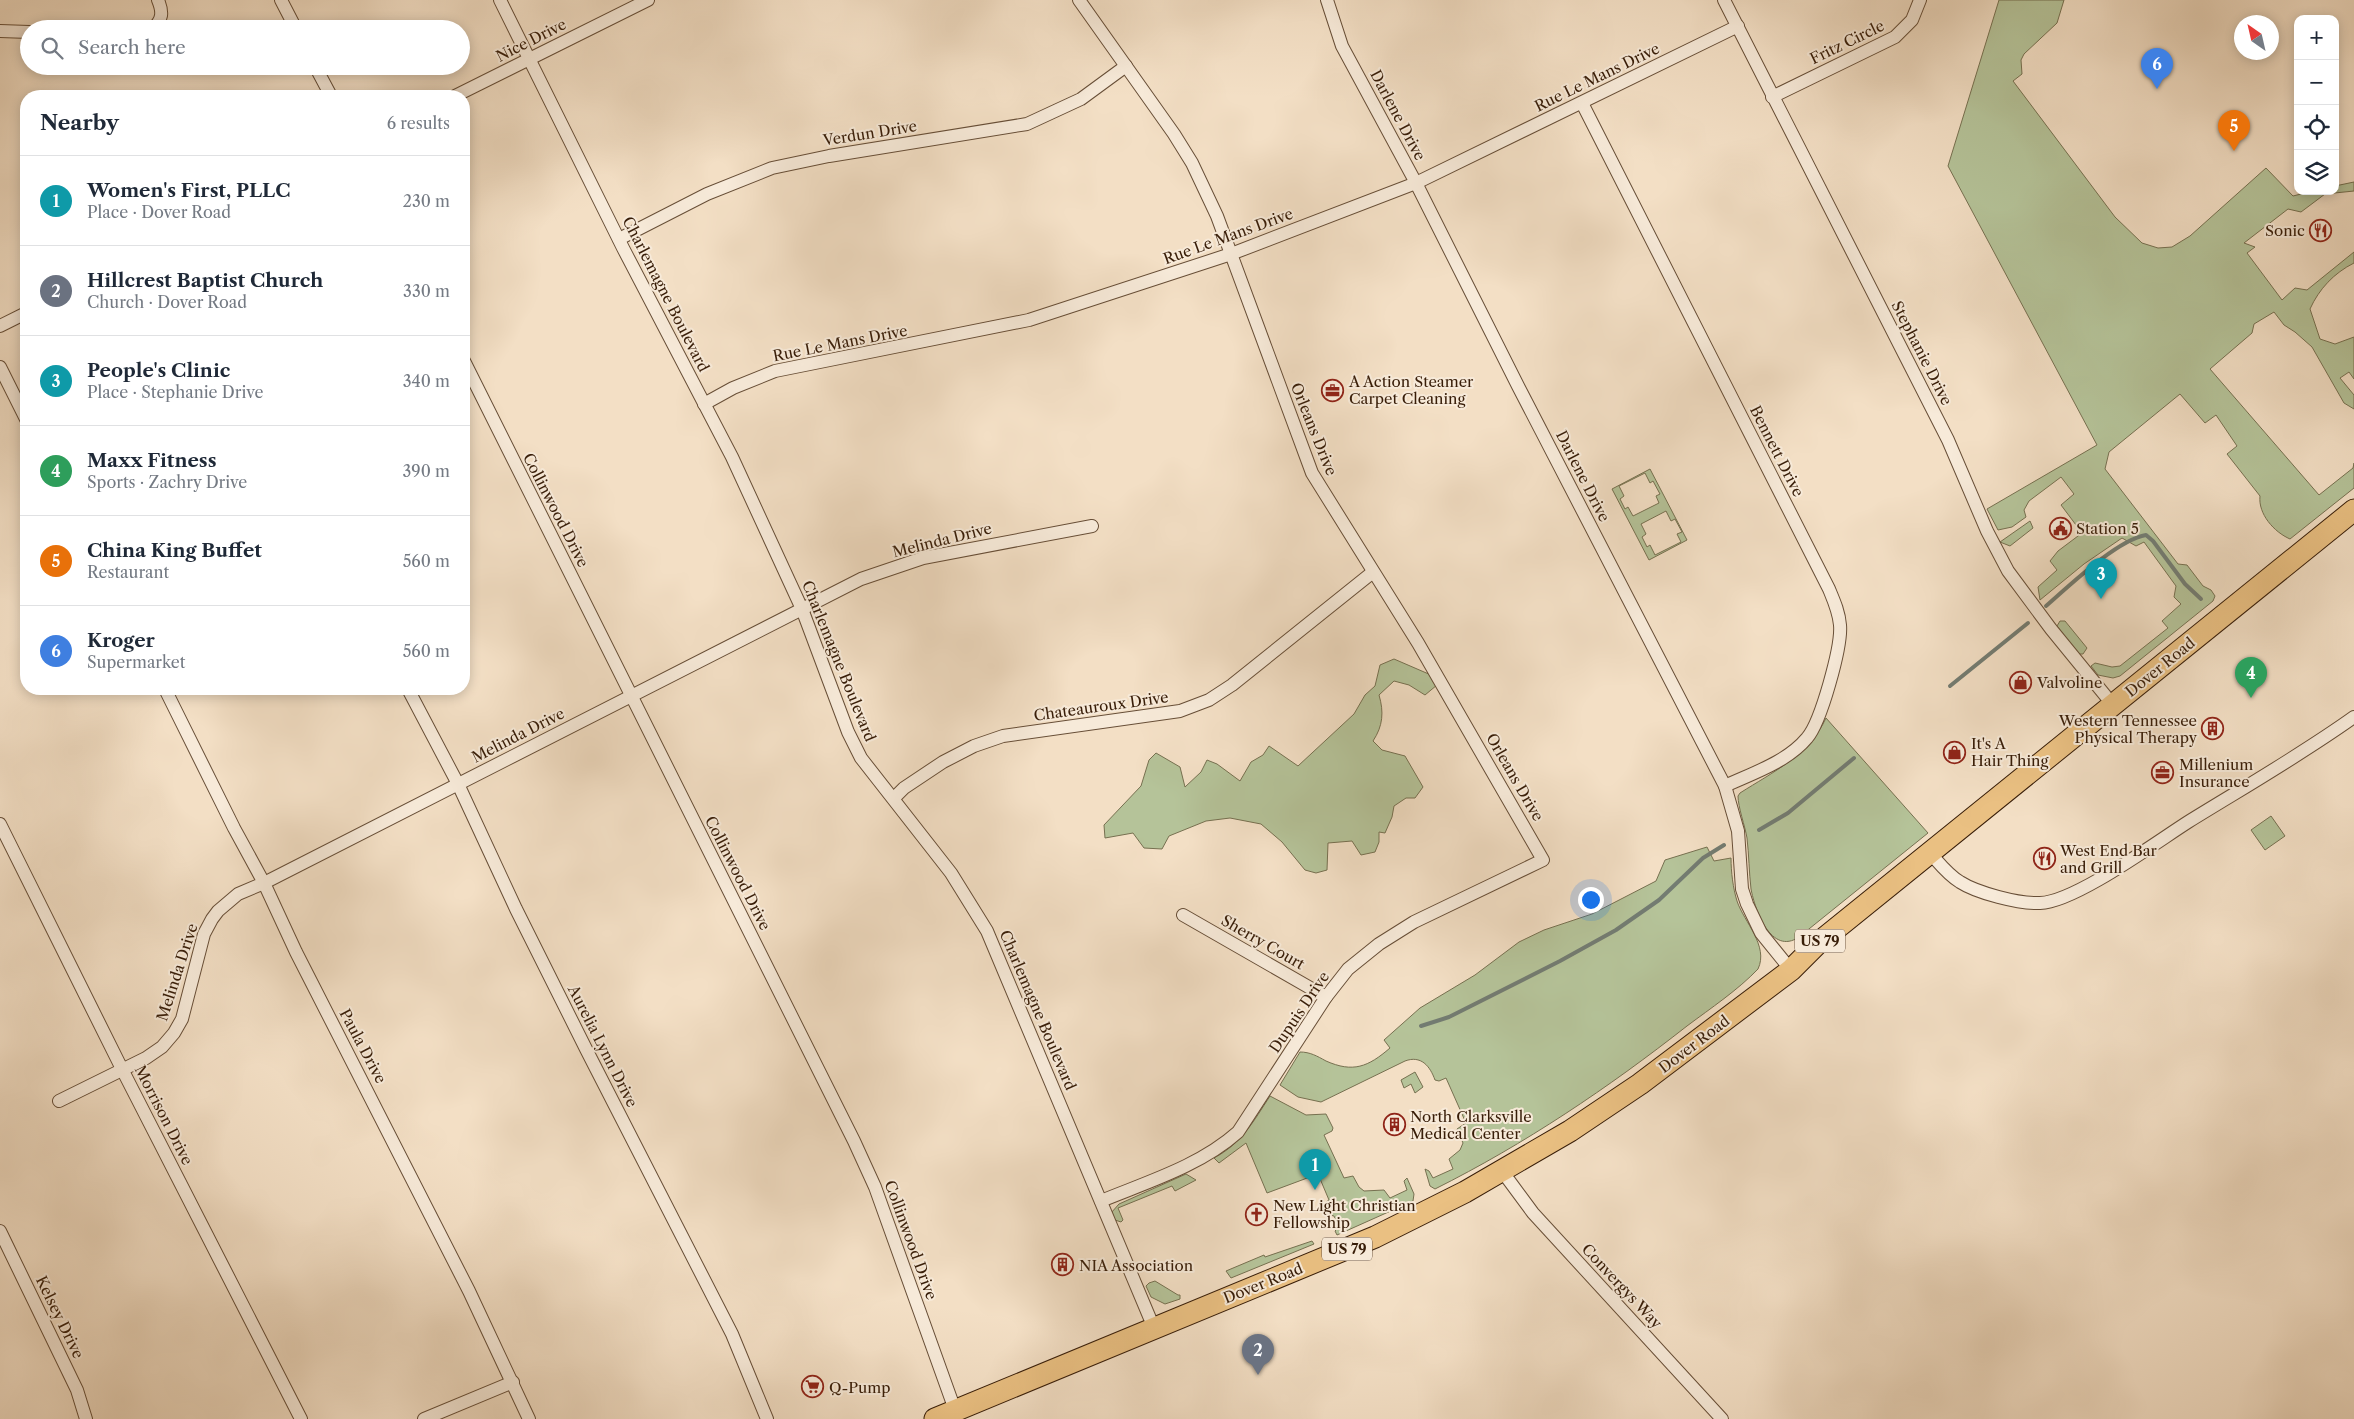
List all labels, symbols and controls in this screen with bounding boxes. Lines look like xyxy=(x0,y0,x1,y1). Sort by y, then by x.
street label: Nice Drive xyxy=(493,14,569,66)
north arrow xyxy=(2234,15,2279,60)
map controls xyxy=(2294,15,2339,195)
button: + xyxy=(2294,15,2339,60)
street label: Fritz Circle xyxy=(1807,16,1887,68)
search box xyxy=(20,20,470,75)
icon: search xyxy=(38,34,66,62)
text: Search here xyxy=(78,36,186,59)
street label: Rue Le Mans Drive xyxy=(1531,39,1663,115)
pin: 6 xyxy=(2141,48,2173,89)
button: − xyxy=(2294,60,2339,105)
street label: Darlene Drive xyxy=(1366,66,1430,164)
button: locate xyxy=(2294,105,2339,150)
text: Nearby xyxy=(40,110,119,135)
pin: 5 xyxy=(2218,110,2250,151)
text: 6 results xyxy=(387,113,450,133)
street label: Verdun Drive xyxy=(821,116,918,150)
button: layers xyxy=(2294,150,2339,195)
text: Women's First, PLLC xyxy=(87,179,290,202)
text: 1 xyxy=(52,191,60,211)
text: 230 m xyxy=(403,191,450,211)
text: Place · Dover Road xyxy=(87,202,231,222)
street label: Rue Le Mans Drive xyxy=(1161,204,1295,268)
street label: Charlemagne Boulevard xyxy=(618,213,714,375)
restaurant icon: Sonic xyxy=(2309,218,2333,242)
place label: Sonic xyxy=(2265,221,2305,240)
text: Hillcrest Baptist Church xyxy=(87,269,323,292)
text: 2 xyxy=(51,281,61,301)
text: 330 m xyxy=(403,281,450,301)
text: Church · Dover Road xyxy=(87,292,247,312)
street label: Stephanie Drive xyxy=(1888,298,1956,408)
street label: Rue Le Mans Drive xyxy=(771,321,909,365)
text: People's Clinic xyxy=(87,359,230,382)
text: 3 xyxy=(51,371,61,391)
text: 340 m xyxy=(403,371,450,391)
place label: A Action Steamer Carpet Cleaning xyxy=(1348,372,1474,408)
office icon: A Action Steamer Carpet Cleaning xyxy=(1321,378,1345,402)
street label: Orleans Drive xyxy=(1287,380,1341,478)
text: Place · Stephanie Drive xyxy=(87,382,263,402)
street label: Bennett Drive xyxy=(1746,402,1808,500)
street label: Darlene Drive xyxy=(1552,427,1614,525)
text: Maxx Fitness xyxy=(87,449,217,472)
street label: Collinwood Drive xyxy=(519,450,593,570)
text: 4 xyxy=(51,461,61,481)
text: 390 m xyxy=(403,461,450,481)
text: Sports · Zachry Drive xyxy=(87,472,247,492)
public building icon: Station 5 xyxy=(2048,516,2072,540)
street label: Melinda Drive xyxy=(890,519,994,561)
place label: Station 5 xyxy=(2076,519,2139,538)
text: China King Buffet xyxy=(87,539,262,562)
text: 5 xyxy=(52,551,60,571)
text: 560 m xyxy=(403,551,450,571)
pin: 3 xyxy=(2085,558,2117,599)
text: Restaurant xyxy=(87,562,169,582)
street label: Charlemagne Boulevard xyxy=(798,578,880,744)
text: Kroger xyxy=(87,629,155,652)
street label: Dover Road xyxy=(2121,633,2199,701)
text: 6 xyxy=(51,641,61,661)
text: 560 m xyxy=(403,641,450,661)
text: Supermarket xyxy=(87,652,185,672)
pin: 4 xyxy=(2235,657,2267,698)
shop icon: Valvoline xyxy=(2009,670,2033,694)
place label: Valvoline xyxy=(2036,673,2102,692)
street label: Chateauroux Drive xyxy=(1032,687,1170,725)
street label: Melinda Drive xyxy=(468,704,568,766)
place label: Western Tennessee Physical Therapy xyxy=(2058,711,2198,747)
building icon: Western Tennessee Physical Therapy xyxy=(2201,717,2225,741)
street label: Orleans Drive xyxy=(1482,730,1548,824)
place label: It's A Hair Thing xyxy=(1971,734,2048,770)
shop icon: It's A Hair Thing xyxy=(1943,740,1967,764)
place label: Millenium Insurance xyxy=(2179,755,2253,791)
office icon: Millenium Insurance xyxy=(2151,761,2175,785)
street label: Collinwood Drive xyxy=(701,813,775,933)
place label: West End Bar and Grill xyxy=(2059,841,2158,877)
restaurant icon: West End Bar and Grill xyxy=(2032,847,2056,871)
your location xyxy=(1578,887,1604,913)
street label: Sherry Court xyxy=(1218,911,1309,974)
street label: Melinda Drive xyxy=(152,921,202,1023)
street label: Charlemagne Boulevard xyxy=(996,927,1080,1093)
road number: US 79 xyxy=(1795,929,1845,952)
street label: Dupuis Drive xyxy=(1265,968,1333,1056)
street label: Aurelia Lynn Drive xyxy=(564,981,642,1110)
street label: Paula Drive xyxy=(335,1005,391,1087)
street label: Dover Road xyxy=(1655,1011,1733,1077)
street label: Morrison Drive xyxy=(131,1062,197,1168)
place label: North Clarksville Medical Center xyxy=(1410,1107,1532,1143)
building icon: North Clarksville Medical Center xyxy=(1382,1113,1406,1137)
pin: 1 xyxy=(1299,1149,1331,1190)
street label: Collinwood Drive xyxy=(881,1178,941,1302)
place label: New Light Christian Fellowship xyxy=(1273,1196,1416,1232)
church icon: New Light Christian Fellowship xyxy=(1245,1202,1269,1226)
road number: US 79 xyxy=(1322,1238,1372,1260)
street label: Convergys Way xyxy=(1578,1240,1667,1333)
building icon: NIA Association xyxy=(1051,1253,1075,1277)
place label: NIA Association xyxy=(1079,1256,1194,1275)
street label: Dover Road xyxy=(1220,1258,1306,1308)
street label: Kelsey Drive xyxy=(32,1273,88,1361)
pin: 2 xyxy=(1242,1334,1274,1375)
supermarket icon: Q-Pump xyxy=(801,1375,825,1399)
place label: Q-Pump xyxy=(829,1378,891,1397)

